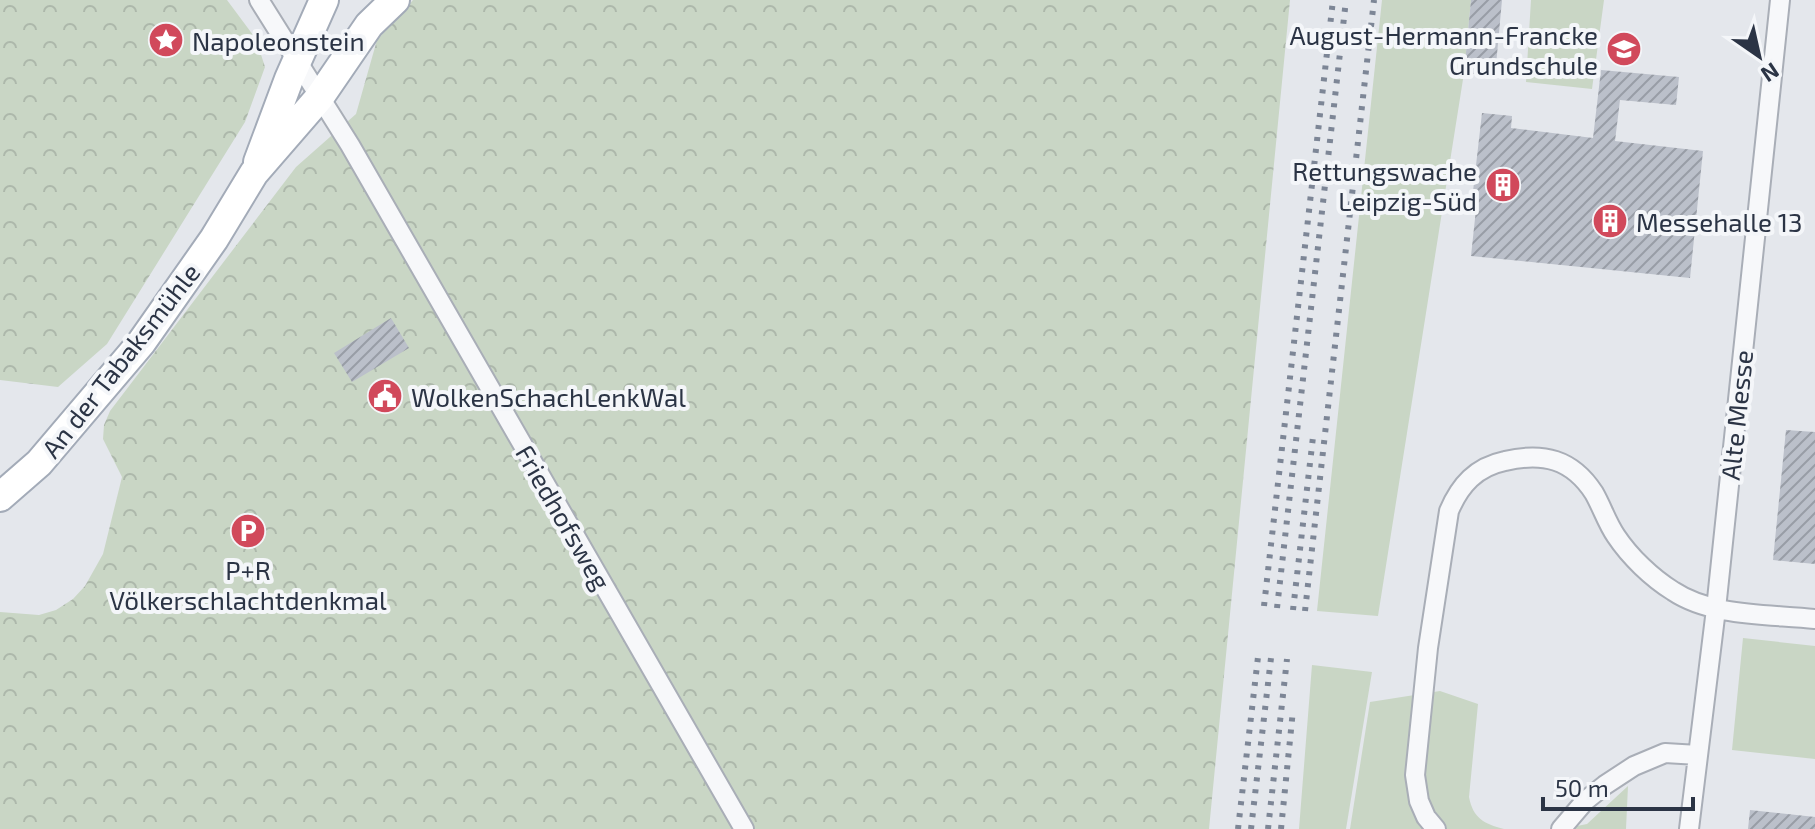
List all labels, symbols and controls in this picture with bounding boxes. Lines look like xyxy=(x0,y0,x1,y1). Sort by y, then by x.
north arrow xyxy=(1719,16,1799,96)
place label: August-Hermann-Francke Grundschule xyxy=(1289,19,1598,80)
place icon: Napoleonstein xyxy=(147,21,185,59)
place label: Napoleonstein xyxy=(192,25,365,56)
school or university icon: August-Hermann-Francke Grundschule xyxy=(1605,30,1643,68)
text: N xyxy=(1757,58,1785,89)
place label: Rettungswache Leipzig-Süd xyxy=(1292,155,1477,216)
building icon: Rettungswache Leipzig-Süd xyxy=(1484,166,1522,204)
building icon: Messehalle 13 xyxy=(1591,202,1629,240)
place label: Messehalle 13 xyxy=(1636,206,1803,237)
street label: An der Tabaksmühle xyxy=(35,257,205,463)
street label: Alte Messe xyxy=(1714,348,1758,482)
public building icon: WolkenSchachLenkWal xyxy=(366,377,404,415)
place label: WolkenSchachLenkWal xyxy=(411,381,686,412)
street label: Friedhofsweg xyxy=(510,439,618,595)
parking icon: P+R Völkerschlachtdenkmal xyxy=(229,512,267,550)
place label: P+R Völkerschlachtdenkmal xyxy=(109,554,387,615)
scale bar xyxy=(1543,761,1693,811)
text: 50 m xyxy=(1555,773,1609,802)

